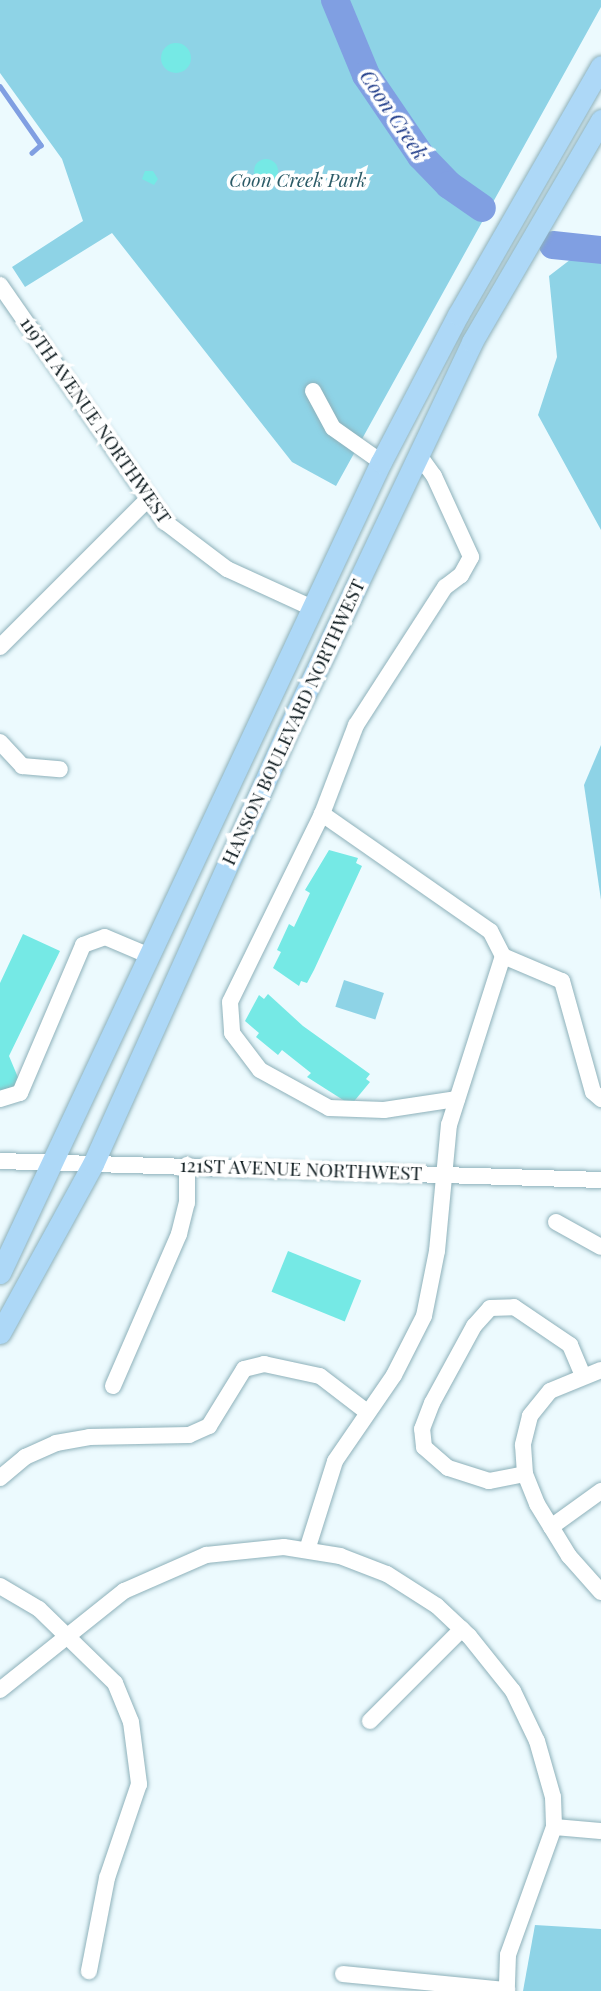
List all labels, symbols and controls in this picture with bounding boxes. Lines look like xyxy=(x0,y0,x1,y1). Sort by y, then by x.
water label: Coon Creek xyxy=(356,64,434,164)
park label: Coon Creek Park xyxy=(229,169,367,191)
street label: 119TH AVENUE NORTHWEST xyxy=(15,312,177,528)
street label: HANSON BOULEVARD NORTHWEST xyxy=(217,575,369,869)
street label: 121ST AVENUE NORTHWEST xyxy=(179,1153,423,1185)

